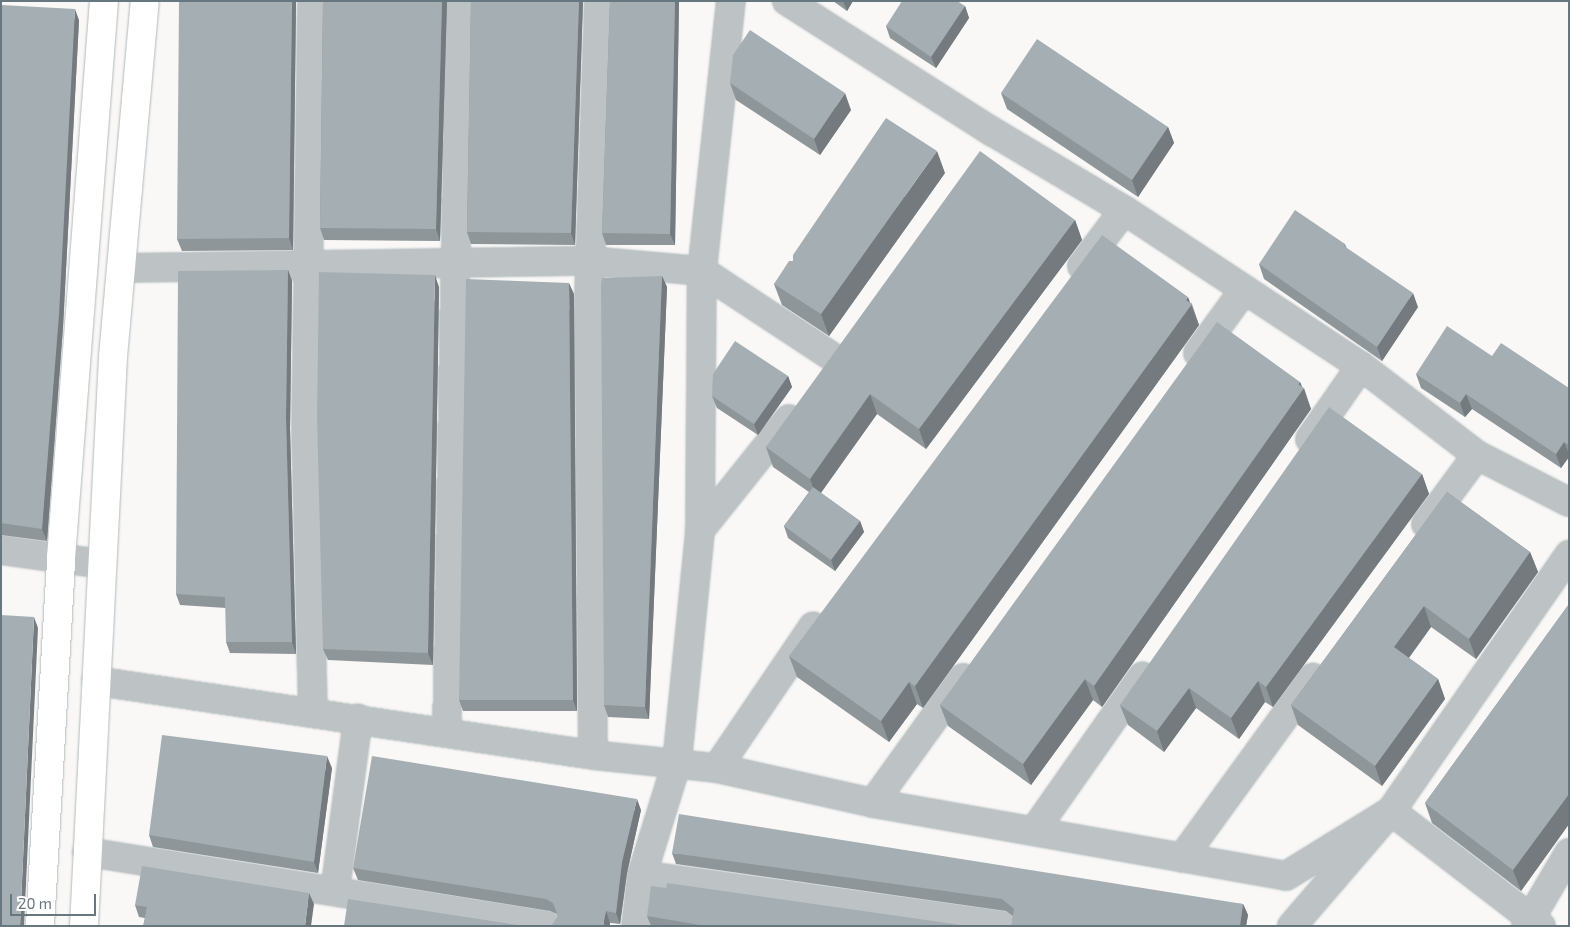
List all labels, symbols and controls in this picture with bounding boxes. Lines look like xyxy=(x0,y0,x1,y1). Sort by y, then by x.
scale bar xyxy=(12,884,99,916)
text: 20 m xyxy=(18,894,52,912)

